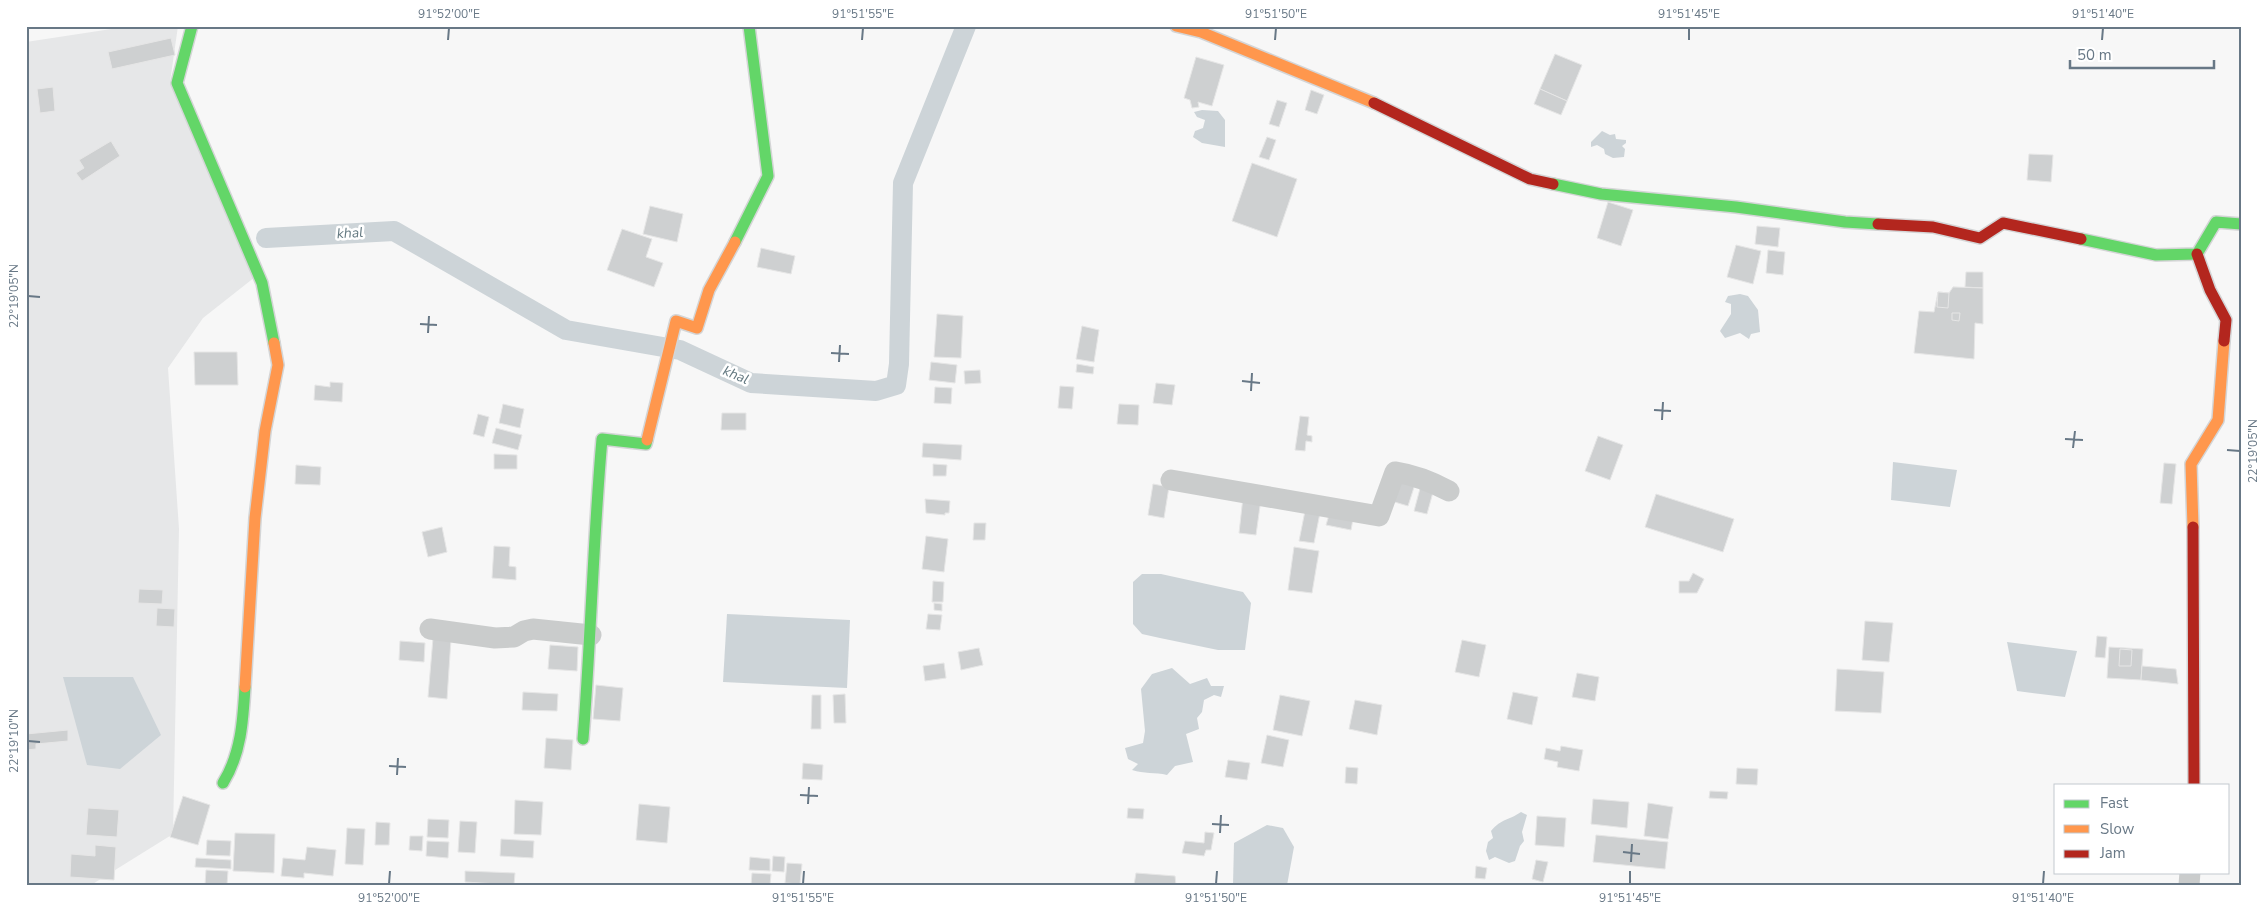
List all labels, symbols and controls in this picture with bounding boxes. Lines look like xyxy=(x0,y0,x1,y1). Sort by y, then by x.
text: 91°52'00"E xyxy=(418,6,480,22)
text: 91°51'55"E xyxy=(832,6,894,22)
text: 91°51'50"E xyxy=(1245,6,1307,22)
text: 91°51'45"E xyxy=(1658,6,1720,22)
text: 91°51'40"E xyxy=(2072,6,2134,22)
scale bar xyxy=(2070,38,2213,70)
text: 50 m xyxy=(2077,45,2112,65)
water label: khal xyxy=(336,223,364,243)
text: 22°19'05"N xyxy=(6,264,22,328)
water label: khal xyxy=(720,361,752,389)
text: 22°19'05"N xyxy=(2245,419,2261,483)
text: 22°19'10"N xyxy=(6,709,22,773)
legend xyxy=(2054,784,2230,874)
text: Fast xyxy=(2100,793,2129,813)
text: Slow xyxy=(2100,819,2135,839)
text: Jam xyxy=(2099,843,2126,863)
text: 91°52'00"E xyxy=(358,890,420,906)
text: 91°51'55"E xyxy=(772,890,834,906)
text: 91°51'50"E xyxy=(1185,890,1247,906)
text: 91°51'45"E xyxy=(1599,890,1661,906)
text: 91°51'40"E xyxy=(2012,890,2074,906)

